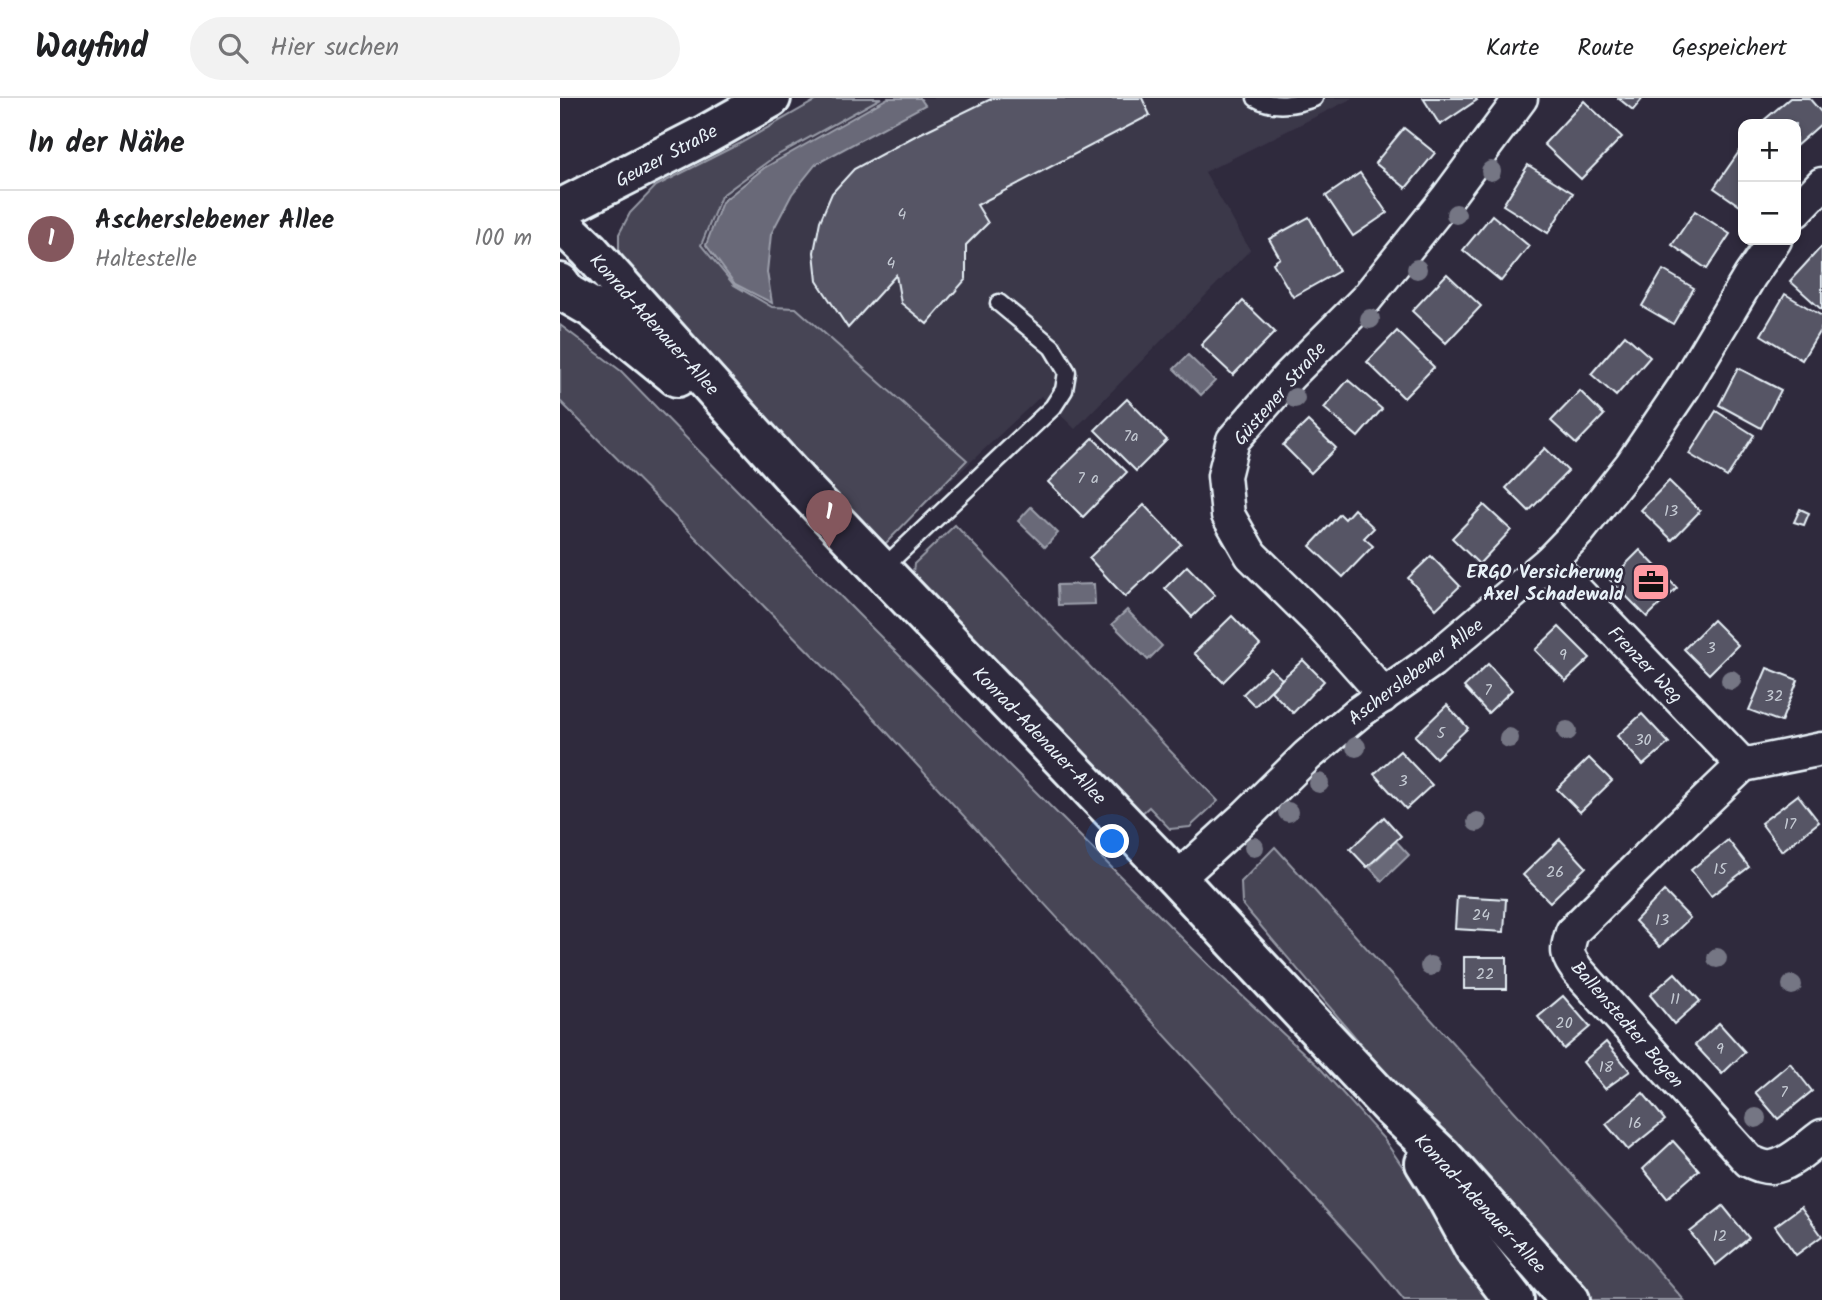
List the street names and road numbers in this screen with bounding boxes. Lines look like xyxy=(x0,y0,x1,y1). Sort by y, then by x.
street label: Geuzer Straße xyxy=(610,117,724,196)
street label: Konrad-Adenauer-Allee xyxy=(581,247,726,404)
street label: Güstener Straße xyxy=(1227,335,1335,453)
street label: Ascherslebener Allee xyxy=(1342,611,1491,734)
street label: Frenzer Weg xyxy=(1600,620,1689,711)
street label: Konrad-Adenauer-Allee xyxy=(964,660,1113,813)
street label: Ballenstedter Bogen xyxy=(1562,955,1691,1096)
street label: Konrad-Adenauer-Allee xyxy=(1406,1127,1553,1282)

